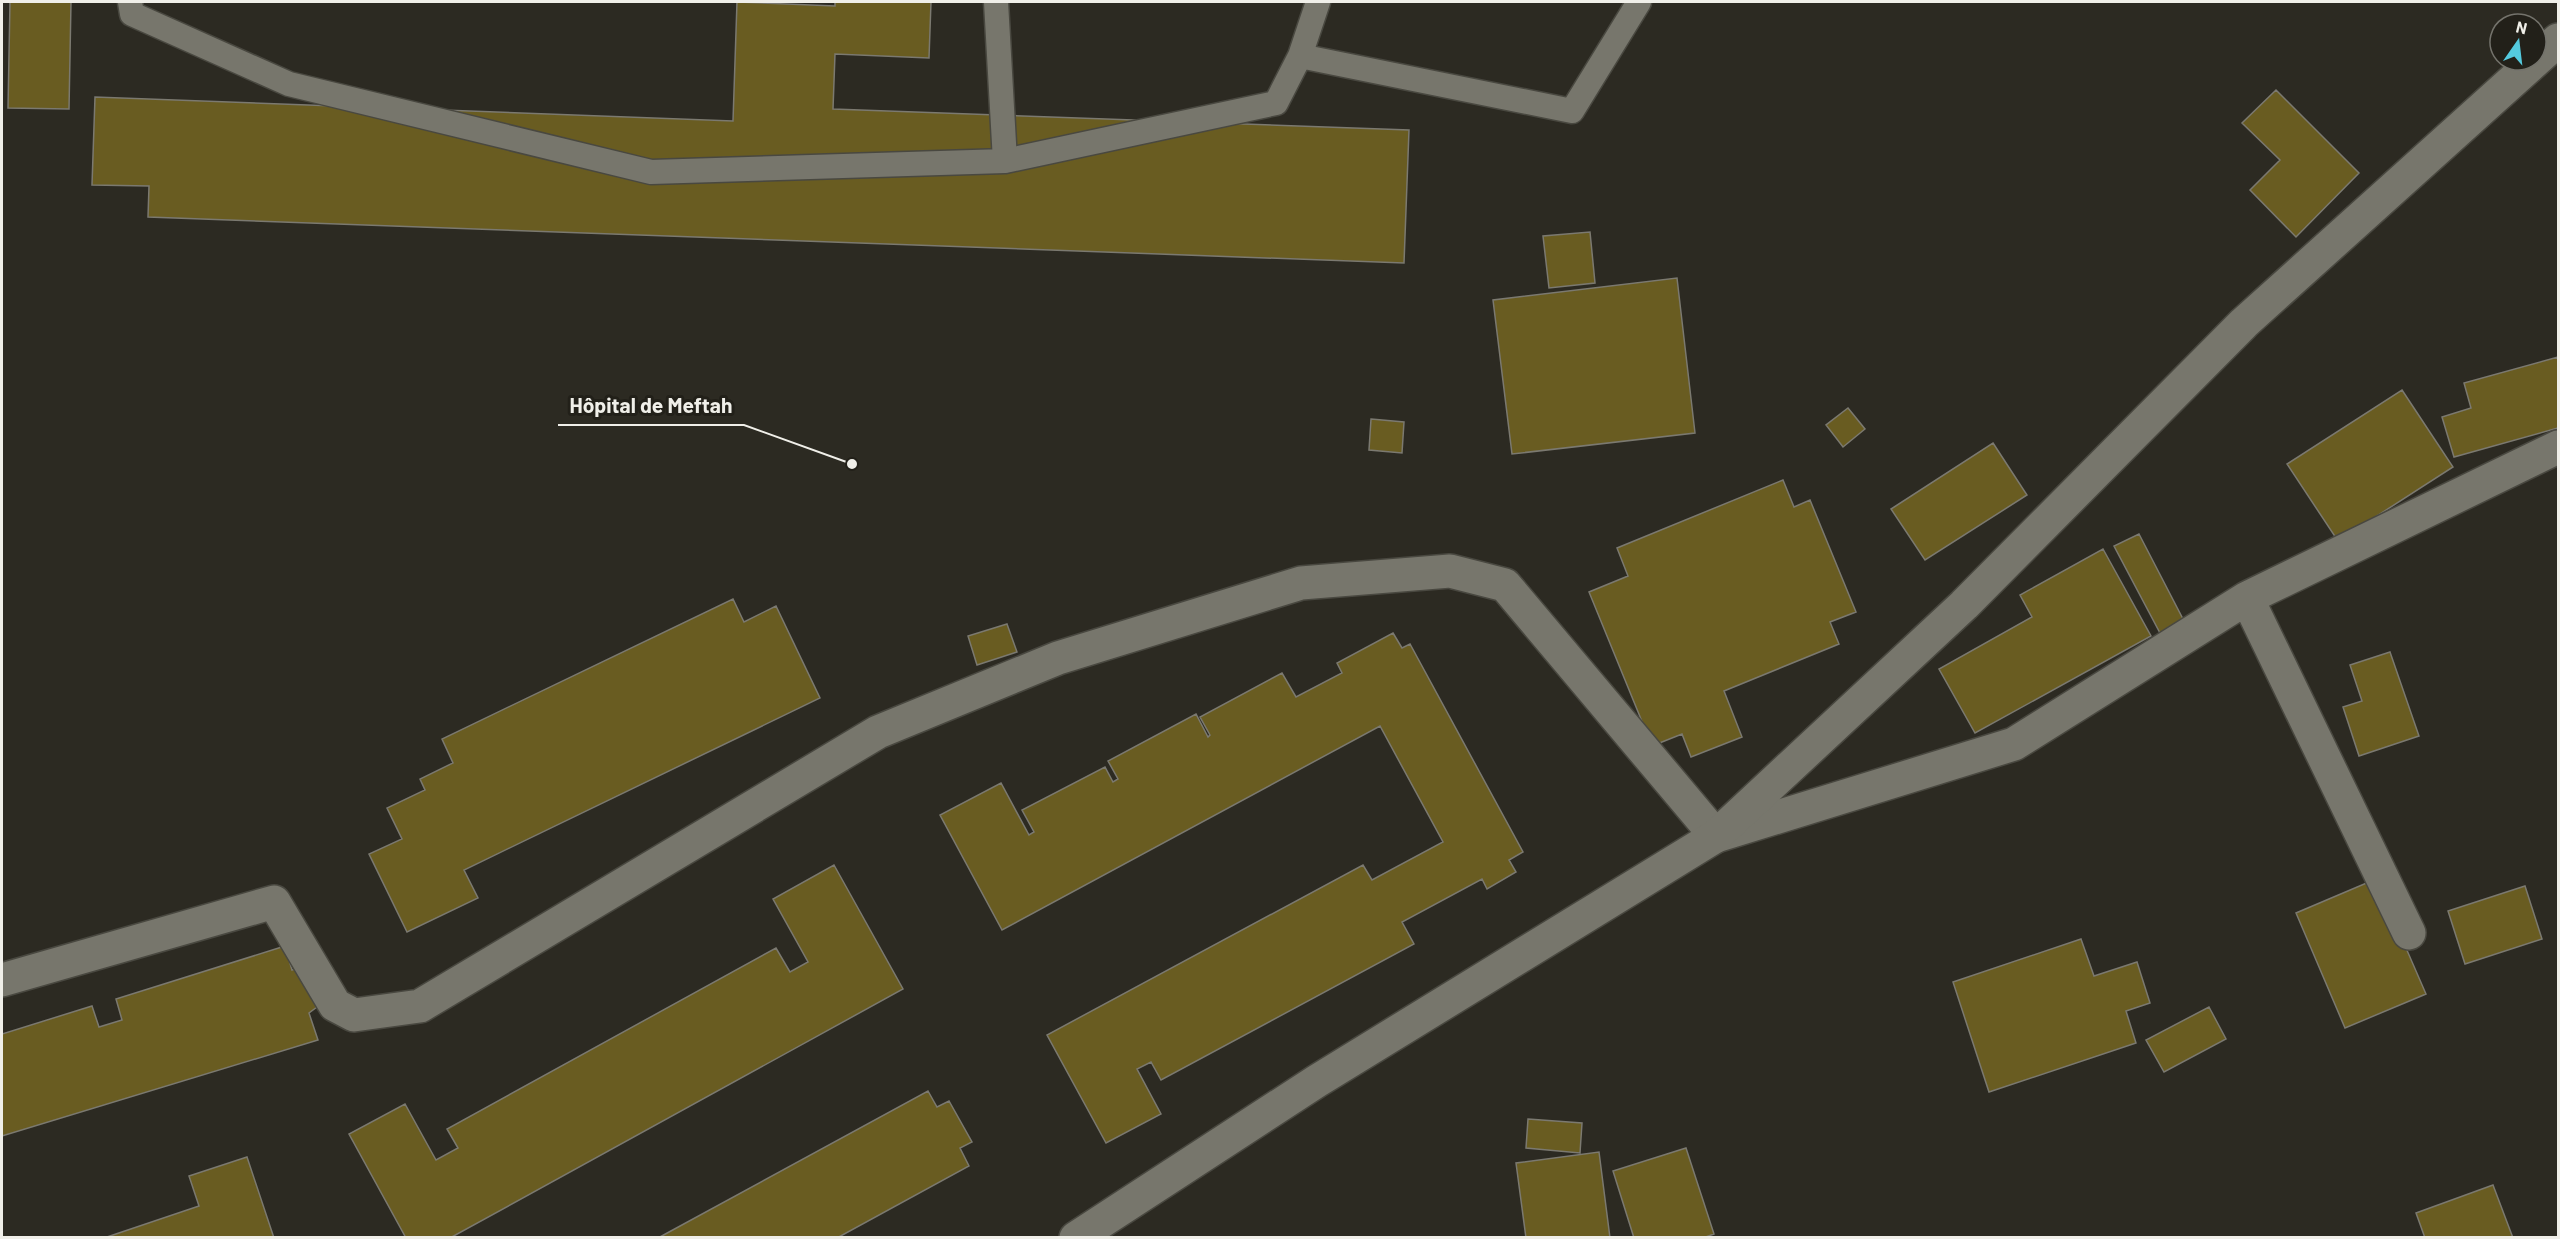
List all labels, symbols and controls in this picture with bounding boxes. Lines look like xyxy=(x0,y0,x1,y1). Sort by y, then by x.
north arrow xyxy=(2488,12,2548,72)
text: N xyxy=(2514,16,2529,37)
callout: Hôpital de Meftah xyxy=(558,386,744,425)
text: Hôpital de Meftah xyxy=(570,392,732,417)

